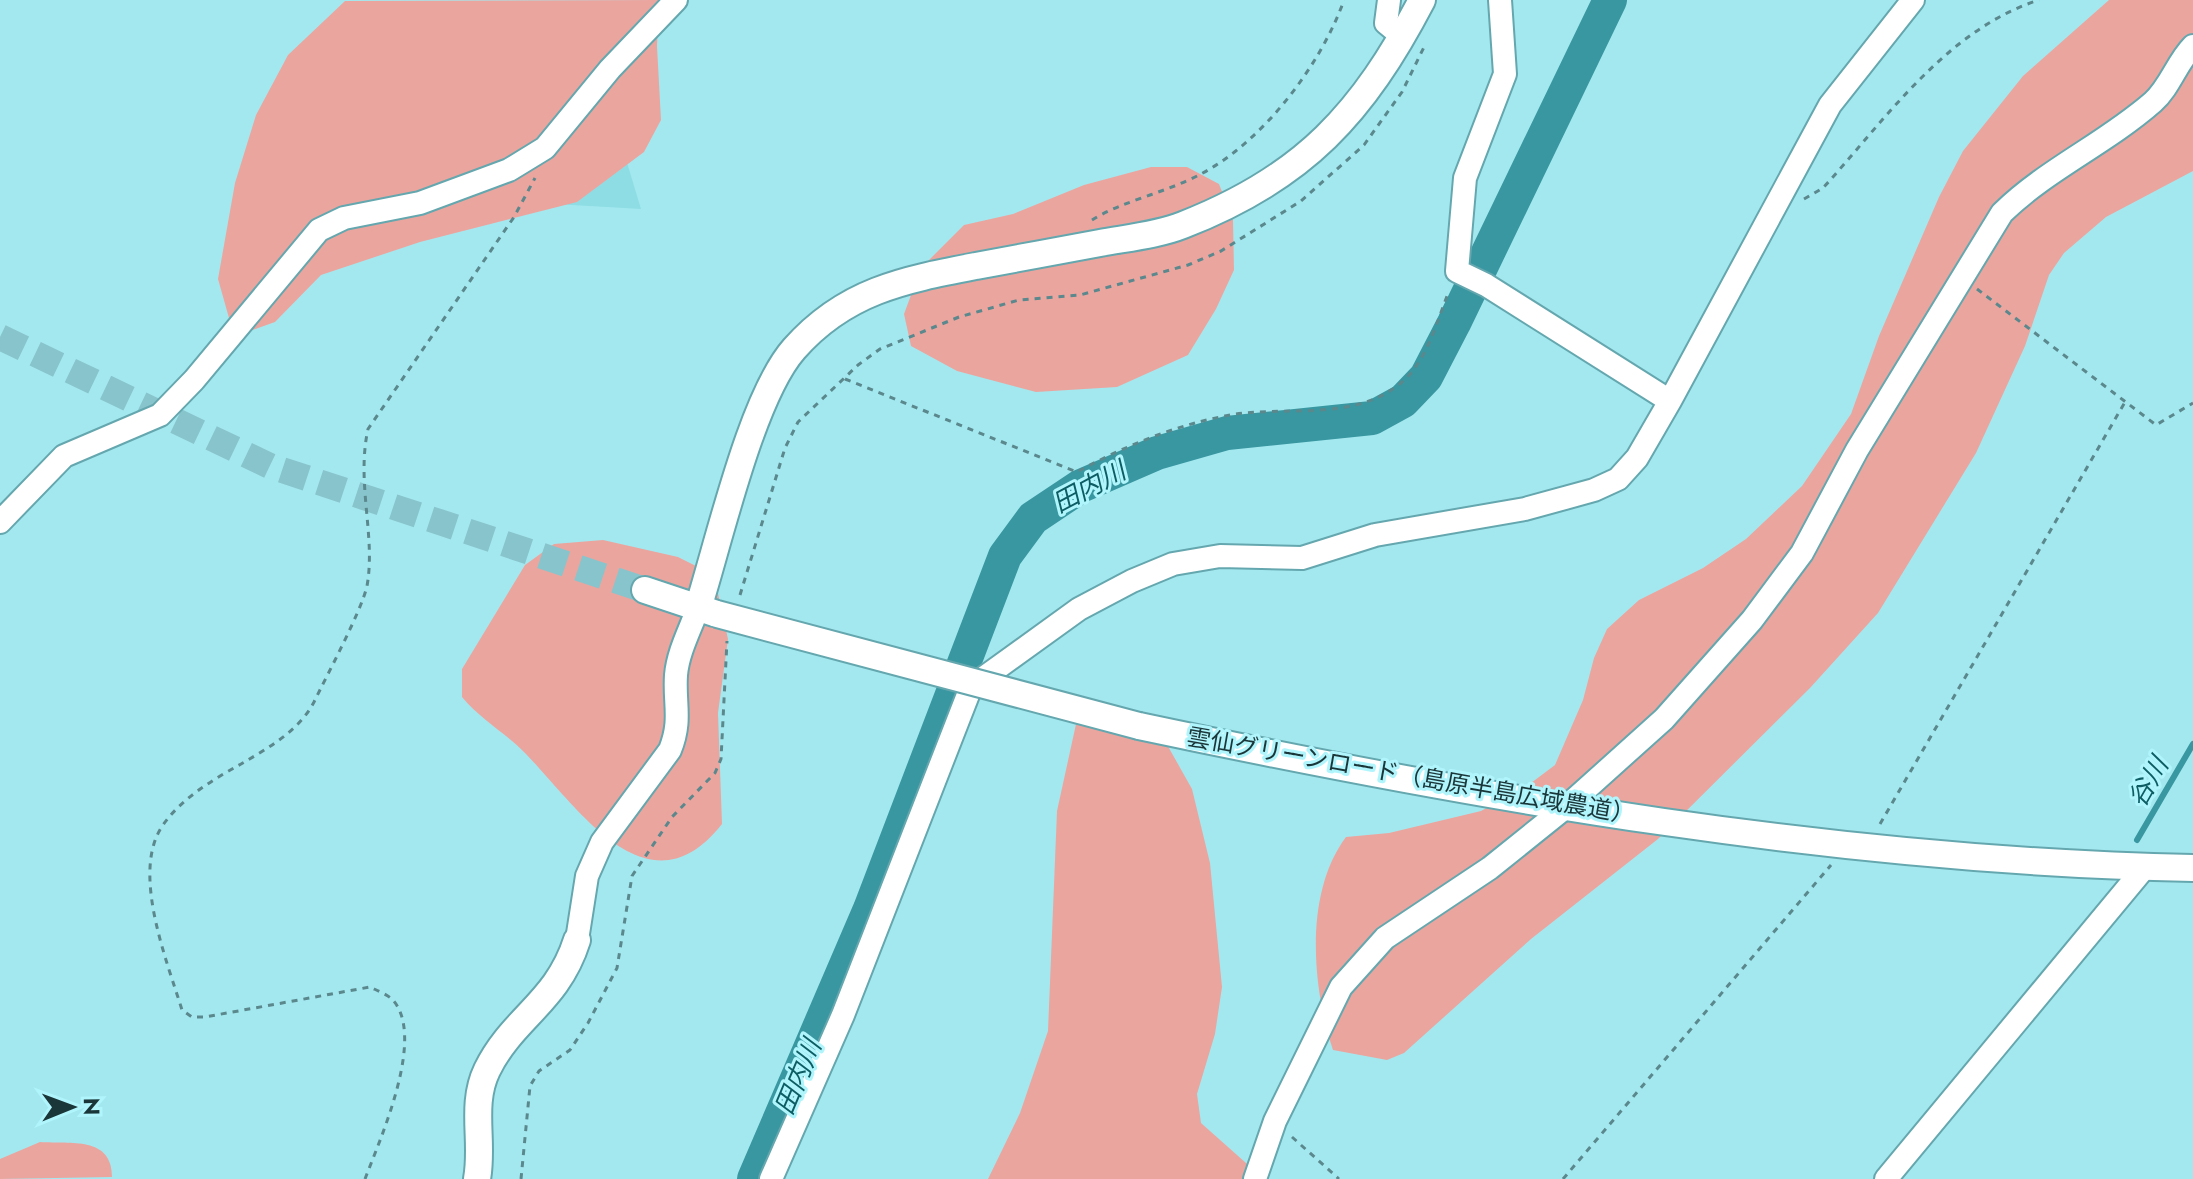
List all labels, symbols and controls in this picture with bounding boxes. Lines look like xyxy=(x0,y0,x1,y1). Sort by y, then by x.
water label: 田内川 xyxy=(1046,451,1135,522)
street label: 雲仙グリーンロード（島原半島広域農道） xyxy=(1184,719,1638,832)
water label: 谷川 xyxy=(2119,747,2179,814)
water label: 田内川 xyxy=(765,1031,832,1120)
north arrow xyxy=(32,1067,112,1147)
text: N xyxy=(76,1098,108,1116)

